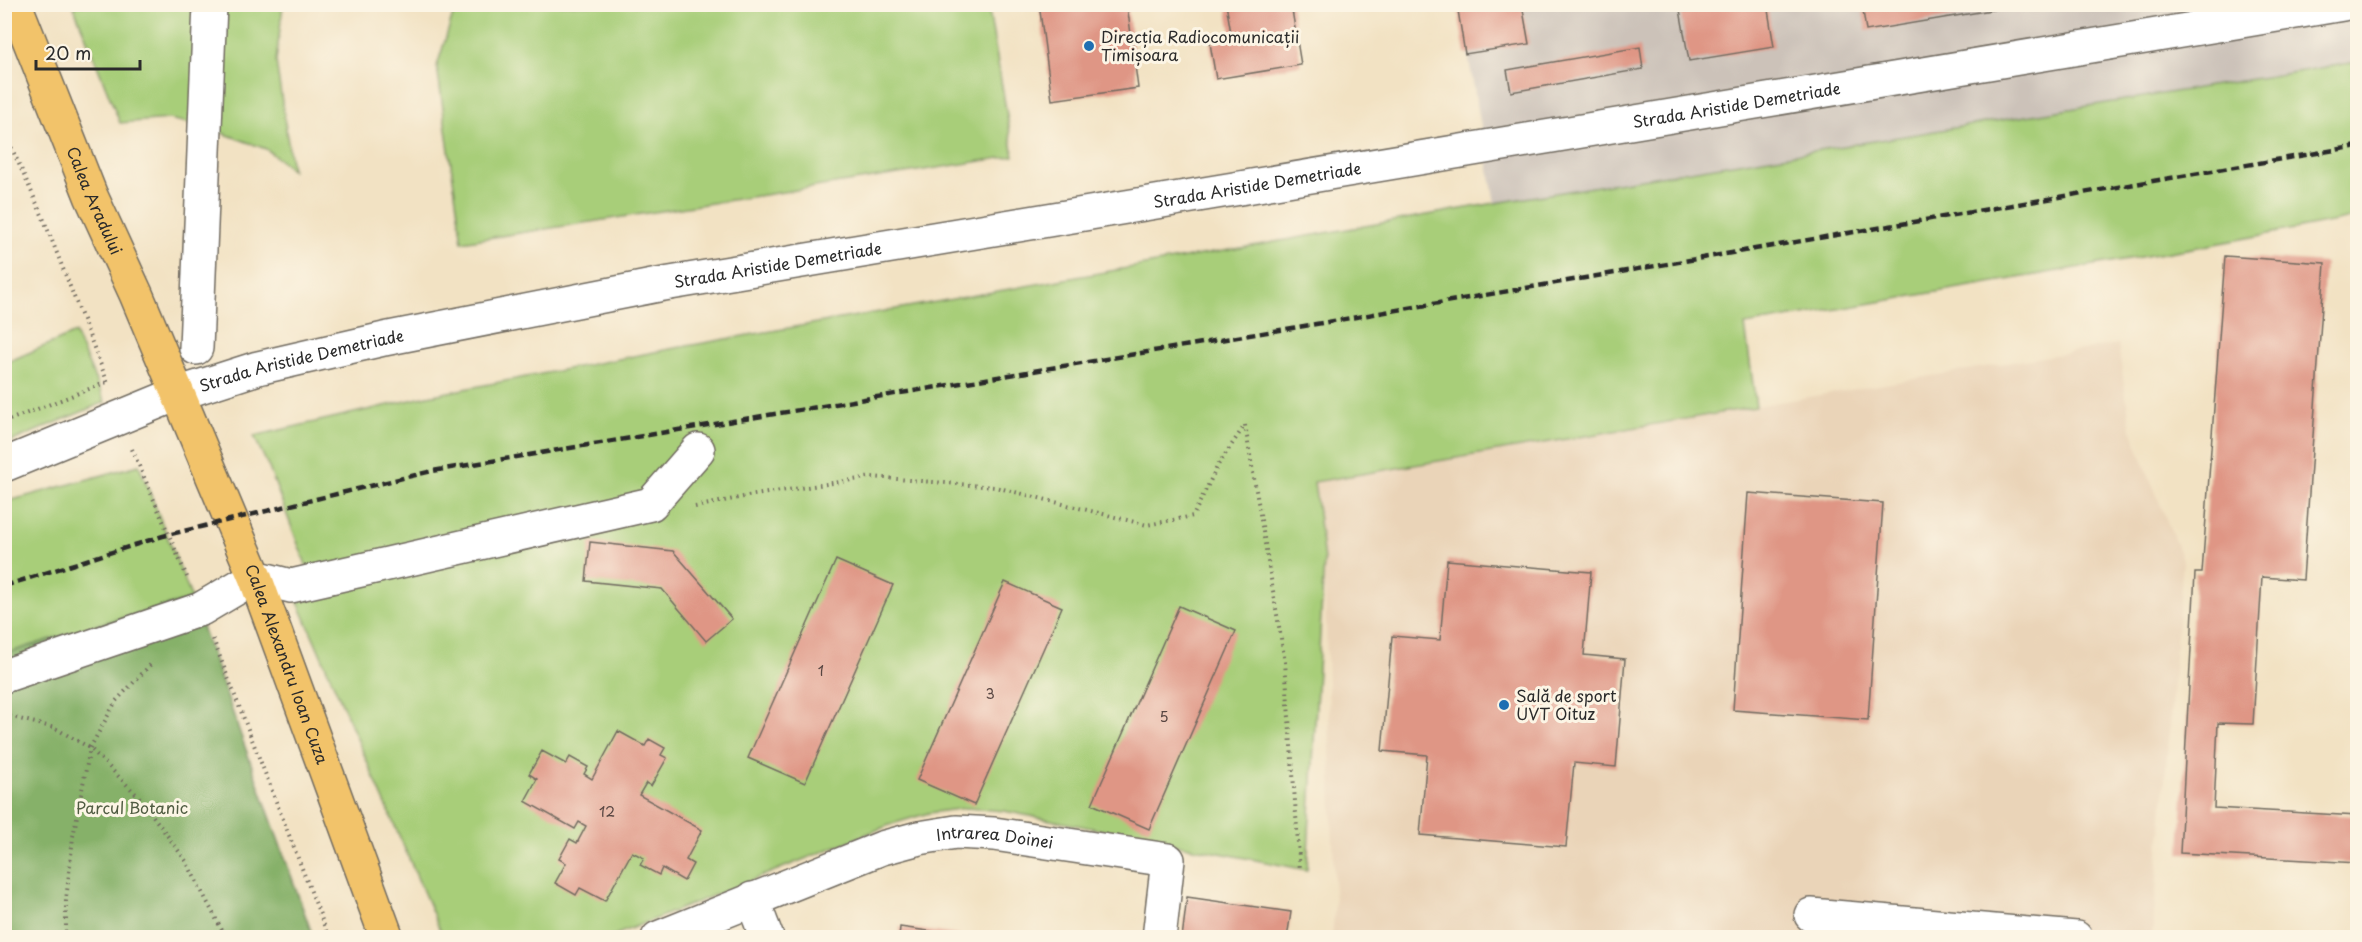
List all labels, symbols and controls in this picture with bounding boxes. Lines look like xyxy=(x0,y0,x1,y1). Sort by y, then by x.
place label: Direcția Radiocomunicații Timișoara xyxy=(1101,24,1299,66)
scale bar xyxy=(36,33,140,71)
text: 20 m xyxy=(45,39,91,66)
marker: Direcția Radiocomunicații Timișoara xyxy=(1082,39,1096,53)
street label: Strada Aristide Demetriade xyxy=(1631,75,1842,133)
street label: Calea Aradului xyxy=(62,143,129,258)
street label: Strada Aristide Demetriade xyxy=(1151,155,1363,213)
street label: Strada Aristide Demetriade xyxy=(672,235,883,293)
street label: Strada Aristide Demetriade xyxy=(196,322,406,397)
street label: Calea Alexandru Ioan Cuza xyxy=(240,560,335,767)
house number: 1 xyxy=(818,660,824,681)
house number: 3 xyxy=(985,683,995,704)
place label: Sală de sport UVT Oituz xyxy=(1516,683,1617,725)
marker: Sală de sport UVT Oituz xyxy=(1497,698,1511,712)
house number: 5 xyxy=(1159,706,1169,727)
park label: Parcul Botanic xyxy=(76,795,188,819)
house number: 12 xyxy=(599,801,615,822)
street label: Intrarea Doinei xyxy=(934,819,1055,854)

